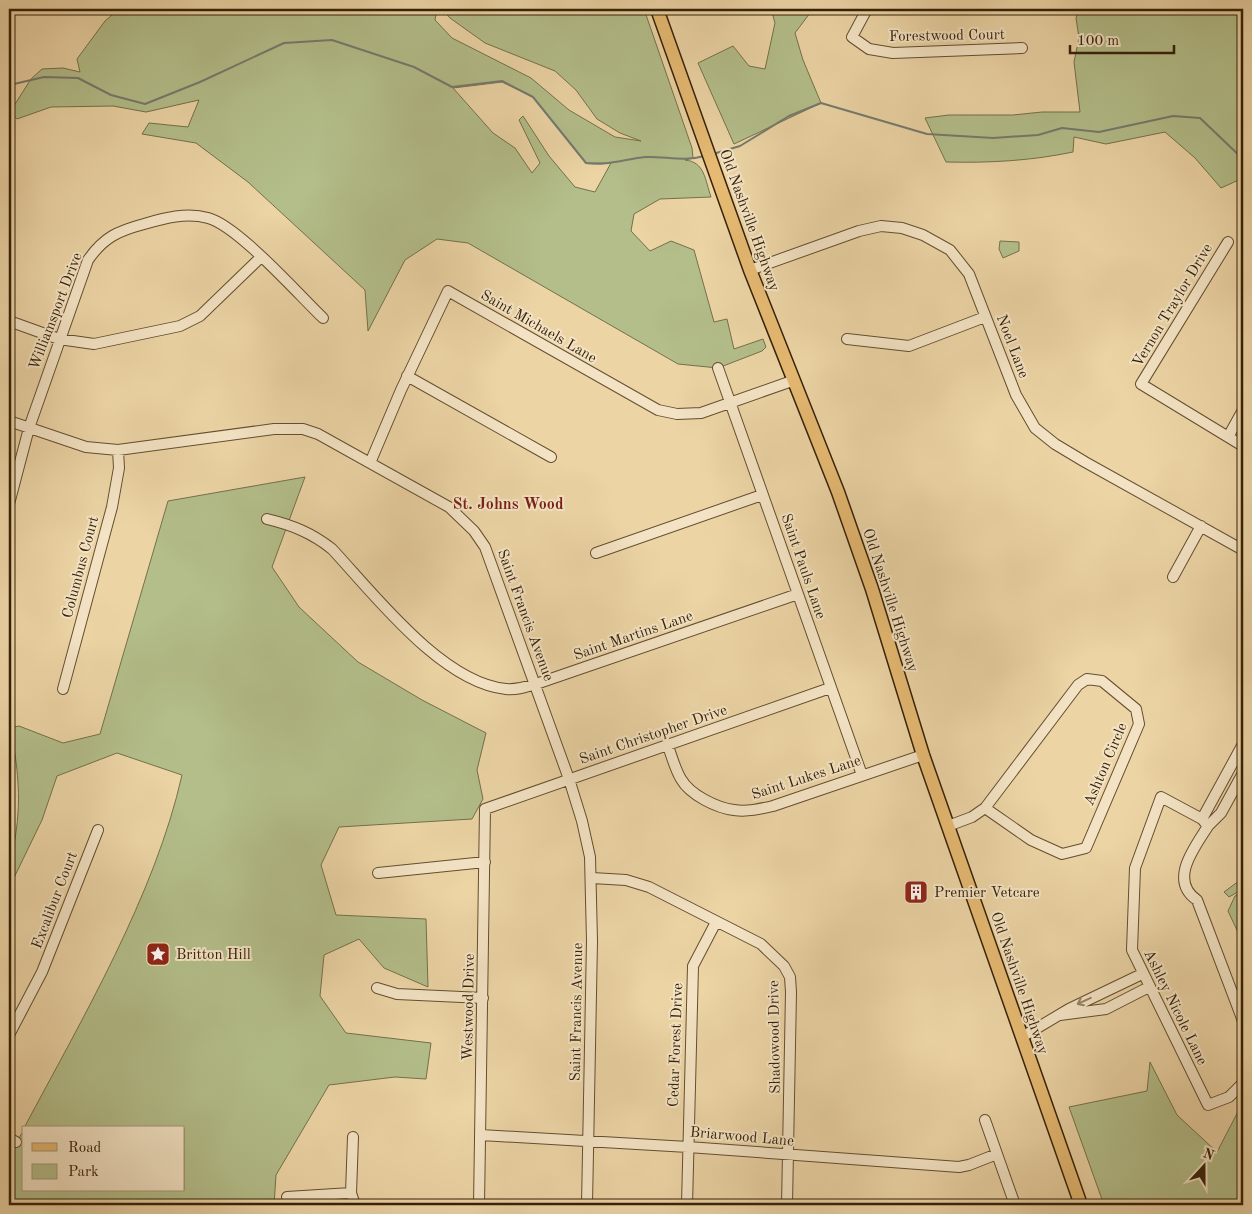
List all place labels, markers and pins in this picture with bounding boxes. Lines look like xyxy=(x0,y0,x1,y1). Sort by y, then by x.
building icon: Premier Vetcare xyxy=(903,879,929,905)
place label: Premier Vetcare xyxy=(934,886,1040,901)
place icon: Britton Hill xyxy=(145,941,171,967)
place label: Britton Hill xyxy=(176,948,251,963)

